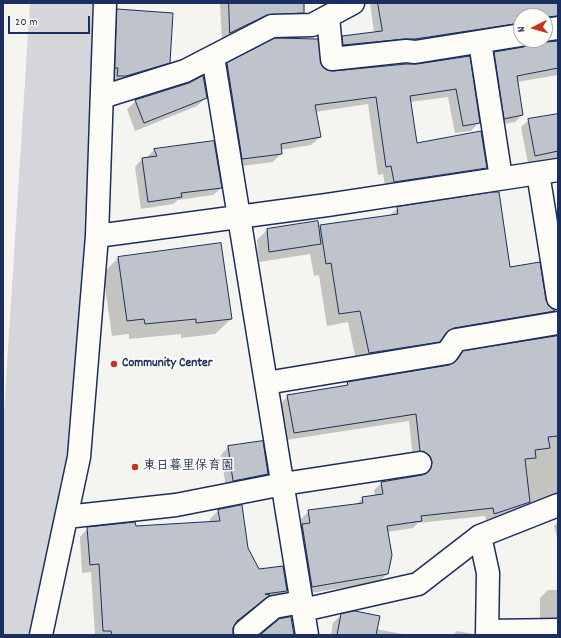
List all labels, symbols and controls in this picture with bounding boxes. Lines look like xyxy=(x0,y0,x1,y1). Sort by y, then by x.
scale bar xyxy=(10,8,92,34)
north arrow xyxy=(513,8,553,48)
text: 20 m xyxy=(15,14,38,31)
text: N xyxy=(514,26,530,33)
place label: Community Center xyxy=(122,356,213,372)
marker: Community Center xyxy=(109,359,119,369)
place label: 東日暮里保育園 xyxy=(143,459,234,475)
marker: 東日暮里保育園 xyxy=(130,462,140,472)

